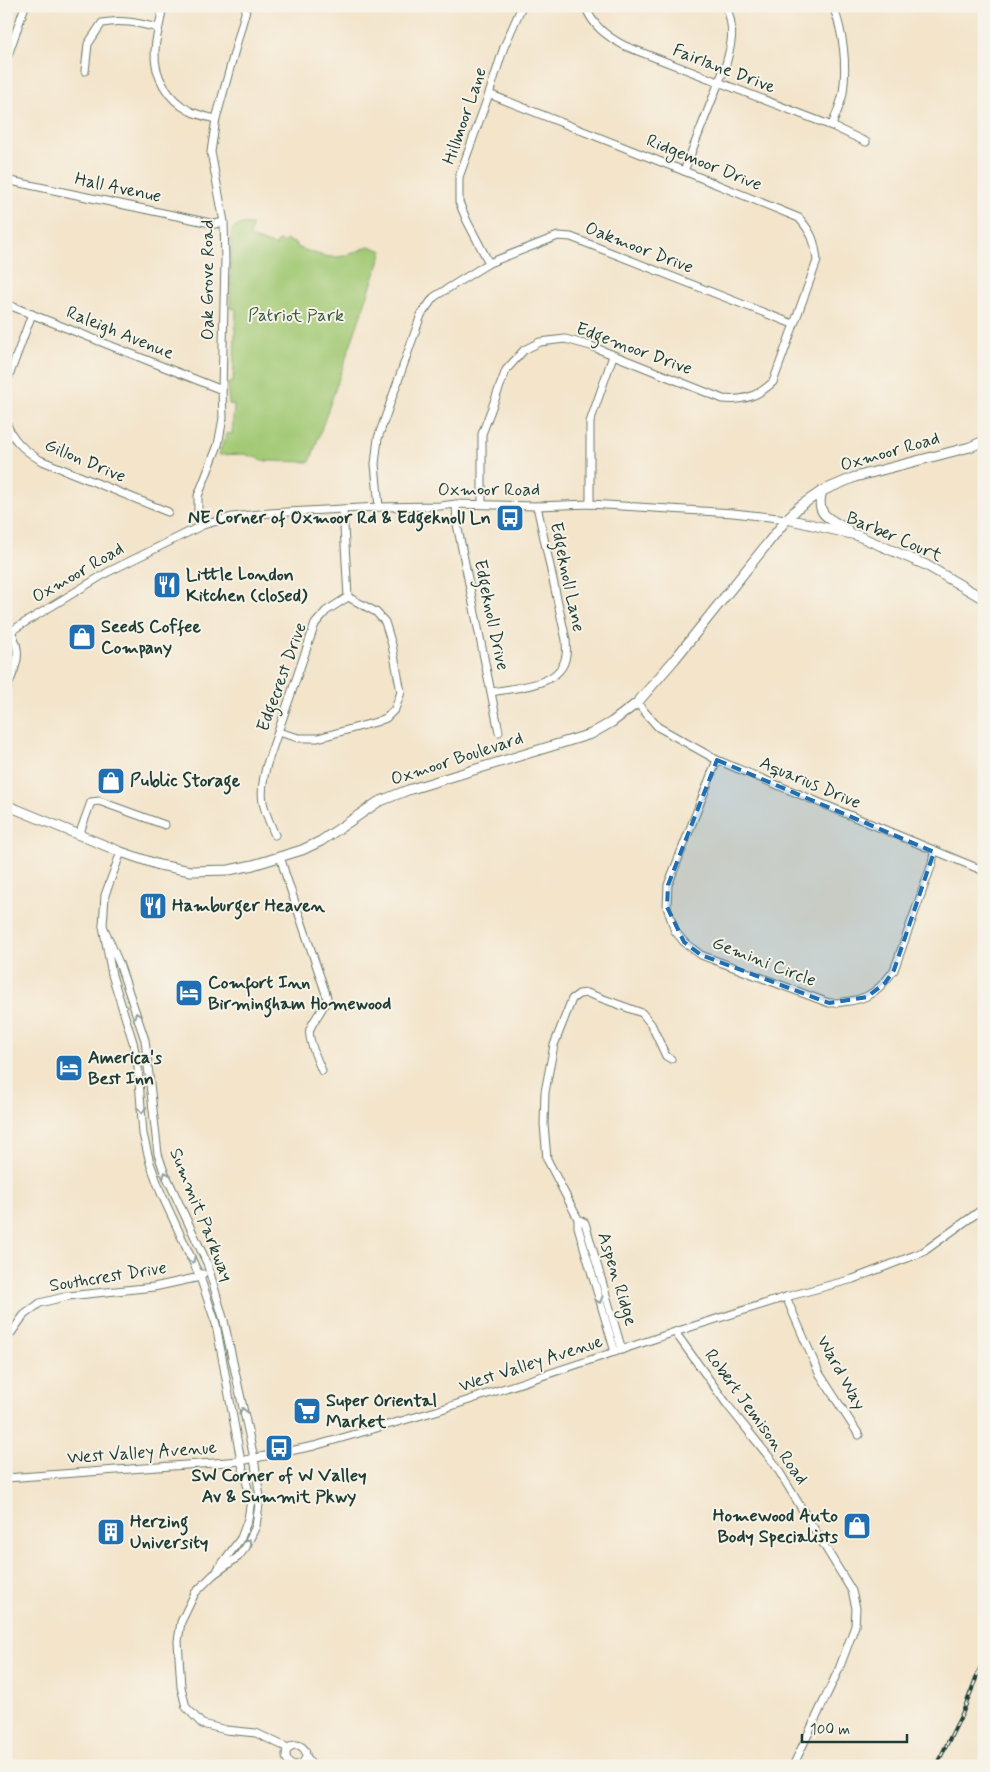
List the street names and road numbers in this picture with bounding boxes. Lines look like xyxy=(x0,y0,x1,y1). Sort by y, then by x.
street label: Fairlane Drive xyxy=(669,38,779,100)
street label: Hillmoor Lane xyxy=(437,64,493,168)
street label: Ridgemoor Drive xyxy=(642,129,765,198)
street label: Hall Avenue xyxy=(72,167,164,209)
street label: Oakmoor Drive xyxy=(581,216,697,280)
street label: Oak Grove Road xyxy=(196,220,220,340)
street label: Raleigh Avenue xyxy=(63,301,177,366)
street label: Edgemoor Drive xyxy=(572,317,695,383)
street label: Oxmoor Road xyxy=(838,426,942,478)
street label: Gillon Drive xyxy=(41,433,129,489)
street label: Oxmoor Road xyxy=(438,478,540,502)
street label: Barber Court xyxy=(842,506,946,568)
street label: Edgeknoll Lane xyxy=(542,520,590,635)
street label: Oxmoor Road xyxy=(28,537,128,609)
street label: Edgeknoll Drive xyxy=(466,557,514,673)
street label: Edgecrest Drive xyxy=(251,619,315,735)
street label: Oxmoor Boulevard xyxy=(388,726,526,792)
street label: Aquarius Drive xyxy=(756,751,864,815)
street label: Gemini Circle xyxy=(708,931,820,993)
street label: Summit Parkway xyxy=(163,1145,239,1285)
street label: Aspen Ridge xyxy=(590,1229,643,1329)
street label: Southcrest Drive xyxy=(48,1256,168,1298)
street label: West Valley Avenue xyxy=(456,1329,606,1399)
street label: Ward Way xyxy=(811,1331,871,1415)
street label: Robert Jemison Road xyxy=(699,1344,813,1490)
street label: West Valley Avenue xyxy=(66,1436,218,1470)

